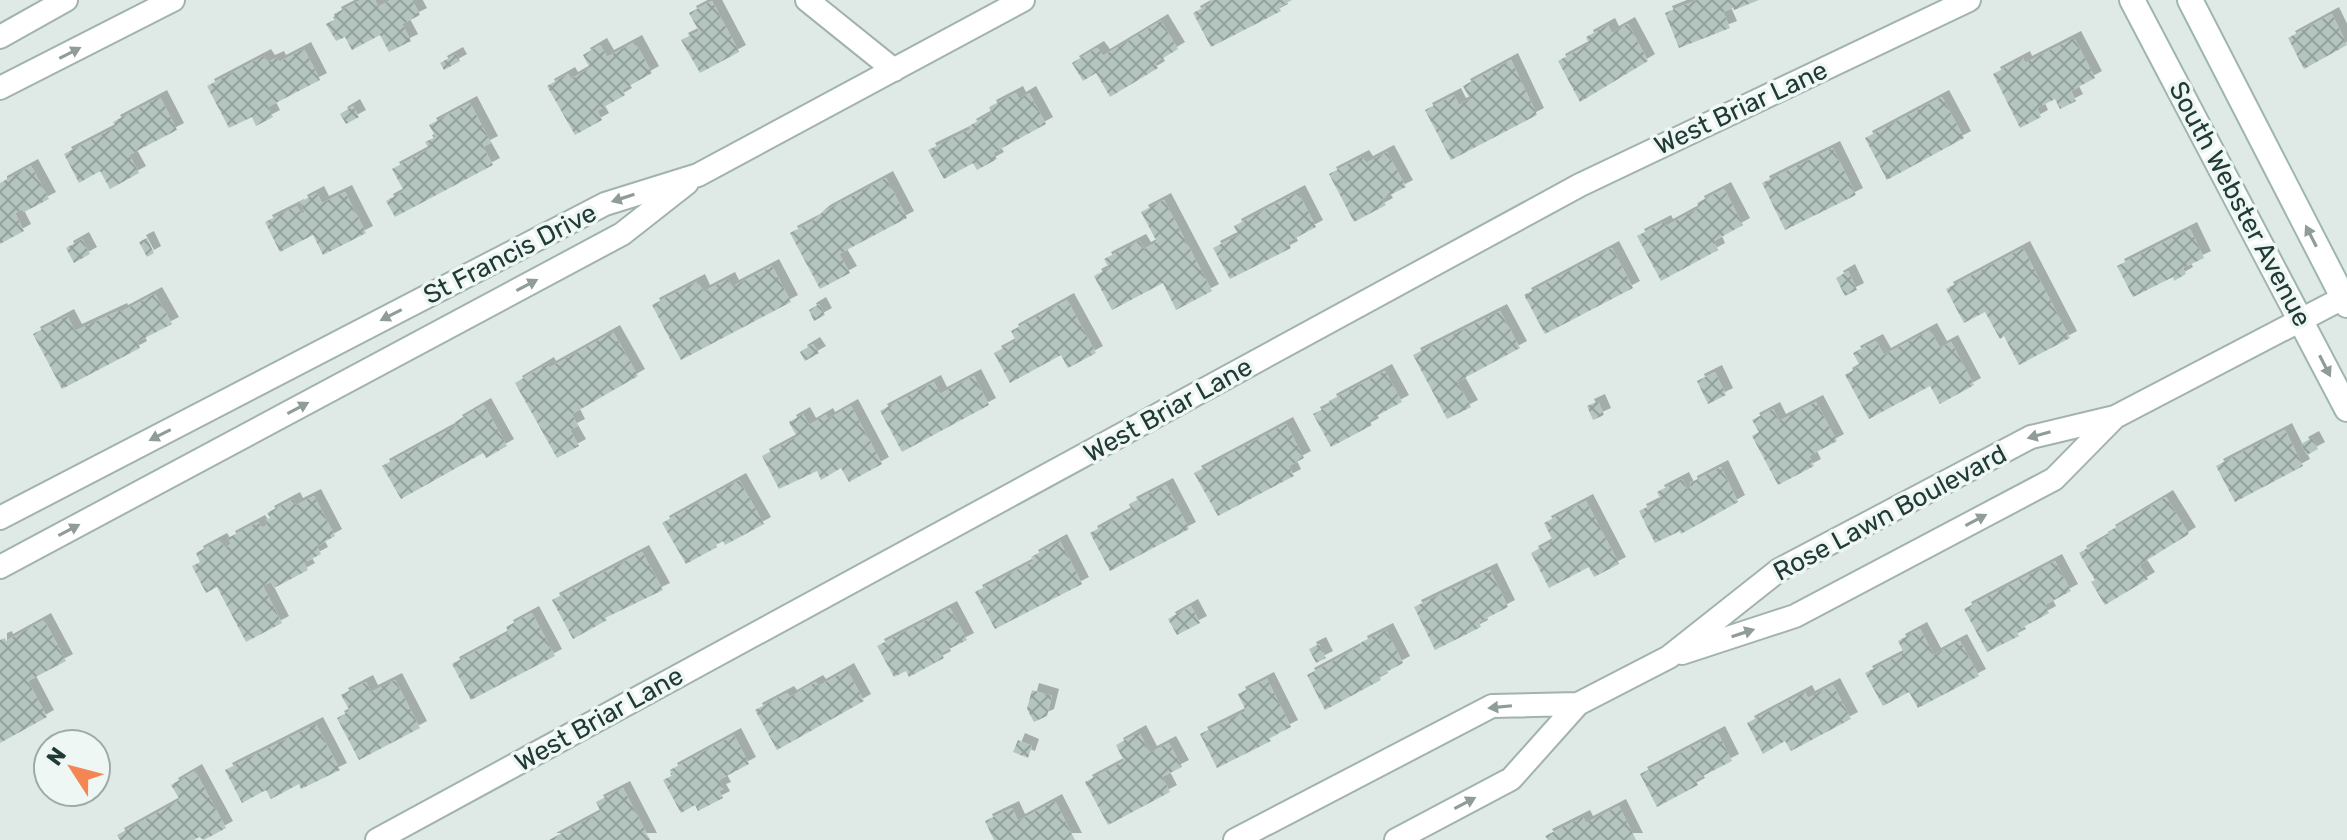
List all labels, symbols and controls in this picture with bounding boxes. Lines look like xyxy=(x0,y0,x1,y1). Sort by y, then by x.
one-way arrow xyxy=(58,47,81,60)
street label: West Briar Lane xyxy=(1649,54,1833,162)
street label: South Webster Avenue xyxy=(2162,76,2318,332)
one-way arrow xyxy=(611,192,635,205)
street label: St Francis Drive xyxy=(418,197,602,311)
one-way arrow xyxy=(2305,224,2318,247)
one-way arrow xyxy=(516,278,538,292)
one-way arrow xyxy=(380,308,403,322)
street label: West Briar Lane xyxy=(1078,351,1258,469)
one-way arrow xyxy=(2318,355,2332,378)
one-way arrow xyxy=(287,401,309,415)
one-way arrow xyxy=(149,428,172,441)
one-way arrow xyxy=(2027,429,2051,442)
street label: Rose Lawn Boulevard xyxy=(1768,438,2012,588)
one-way arrow xyxy=(1965,513,1988,527)
one-way arrow xyxy=(57,524,80,537)
one-way arrow xyxy=(1731,626,1755,639)
street label: West Briar Lane xyxy=(509,660,689,778)
one-way arrow xyxy=(1488,700,1513,713)
north arrow xyxy=(32,728,112,808)
text: N xyxy=(41,742,72,771)
one-way arrow xyxy=(1453,797,1476,810)

